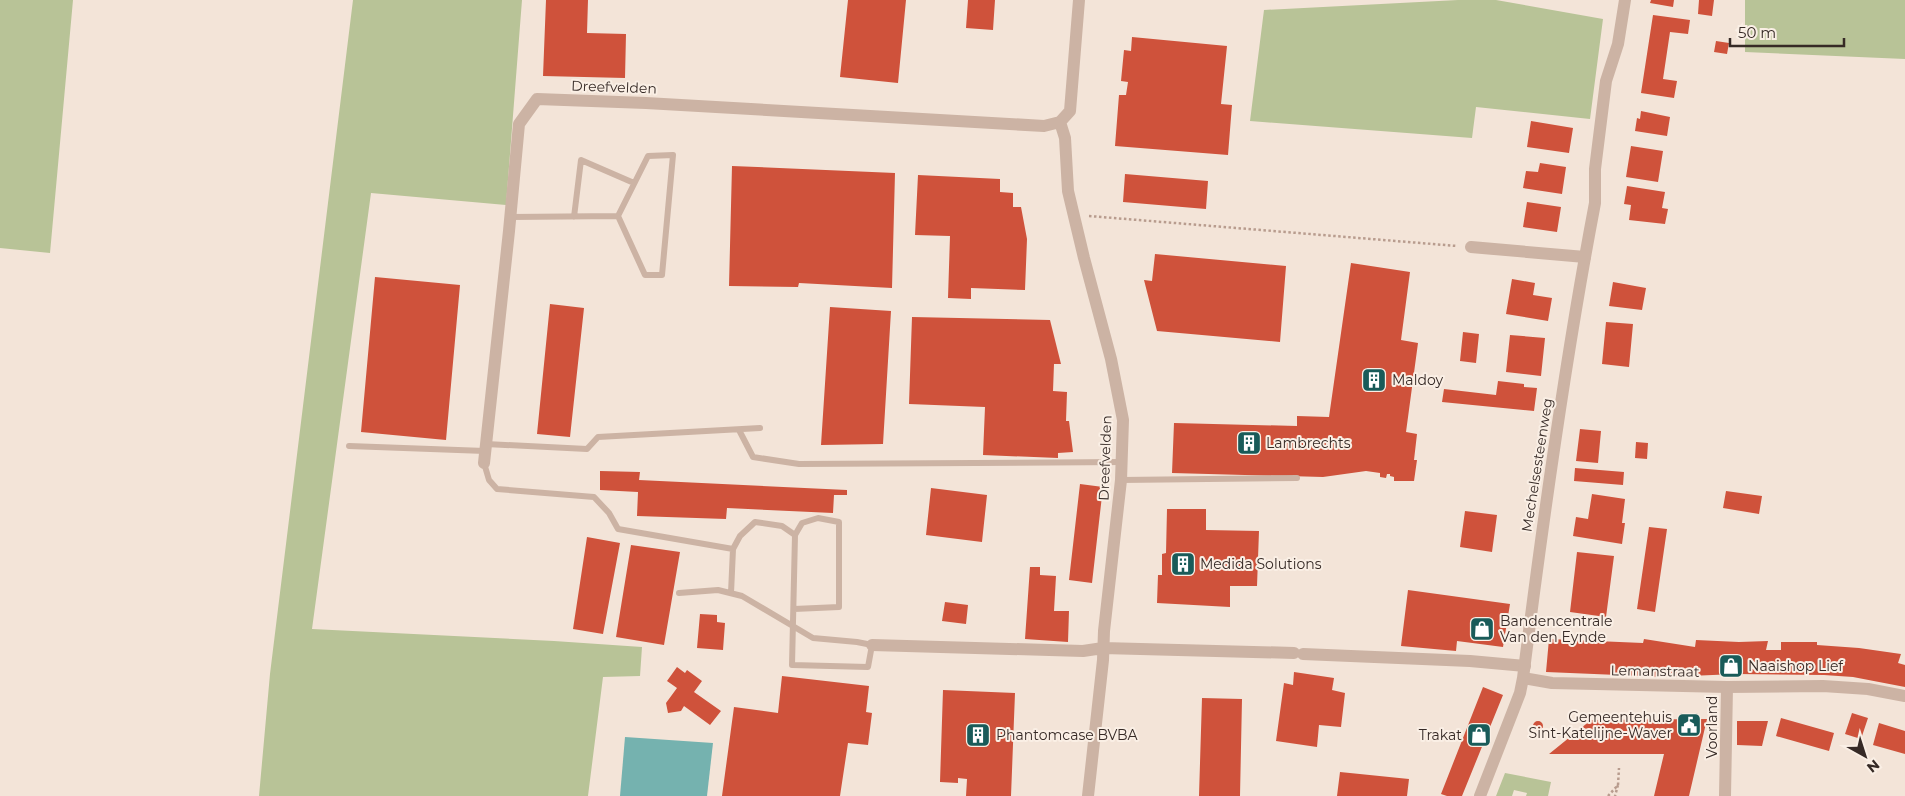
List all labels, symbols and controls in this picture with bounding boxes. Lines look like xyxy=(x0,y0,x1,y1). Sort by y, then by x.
scale bar xyxy=(1730,15,1844,47)
text: 50 m xyxy=(1738,23,1776,42)
street label: Dreefvelden xyxy=(571,77,657,97)
building icon: Maldoy xyxy=(1361,367,1387,393)
place label: Maldoy xyxy=(1392,371,1443,389)
street label: Mechelsesteenweg xyxy=(1518,397,1556,533)
street label: Dreefvelden xyxy=(1095,415,1115,501)
building icon: Lambrechts xyxy=(1236,430,1262,456)
place label: Lambrechts xyxy=(1266,434,1351,452)
building icon: Medida Solutions xyxy=(1170,551,1196,577)
place label: Medida Solutions xyxy=(1200,555,1322,573)
place label: Bandencentrale Van den Eynde xyxy=(1500,612,1613,646)
shop icon: Bandencentrale Van den Eynde xyxy=(1469,616,1495,642)
shop icon: Naaishop Lief xyxy=(1718,653,1744,679)
place label: Naaishop Lief xyxy=(1748,657,1844,675)
street label: Lemanstraat xyxy=(1610,661,1700,681)
street label: Voorland xyxy=(1703,695,1721,759)
place label: Gemeentehuis Sint-Katelijne-Waver xyxy=(1529,708,1672,742)
public building icon: Gemeentehuis Sint-Katelijne-Waver xyxy=(1676,712,1702,738)
building icon: Phantomcase BVBA xyxy=(965,722,991,748)
shop icon: Trakat xyxy=(1466,722,1492,748)
place label: Phantomcase BVBA xyxy=(996,726,1138,744)
place label: Trakat xyxy=(1419,726,1462,744)
north arrow xyxy=(1840,731,1890,781)
text: N xyxy=(1863,756,1883,777)

